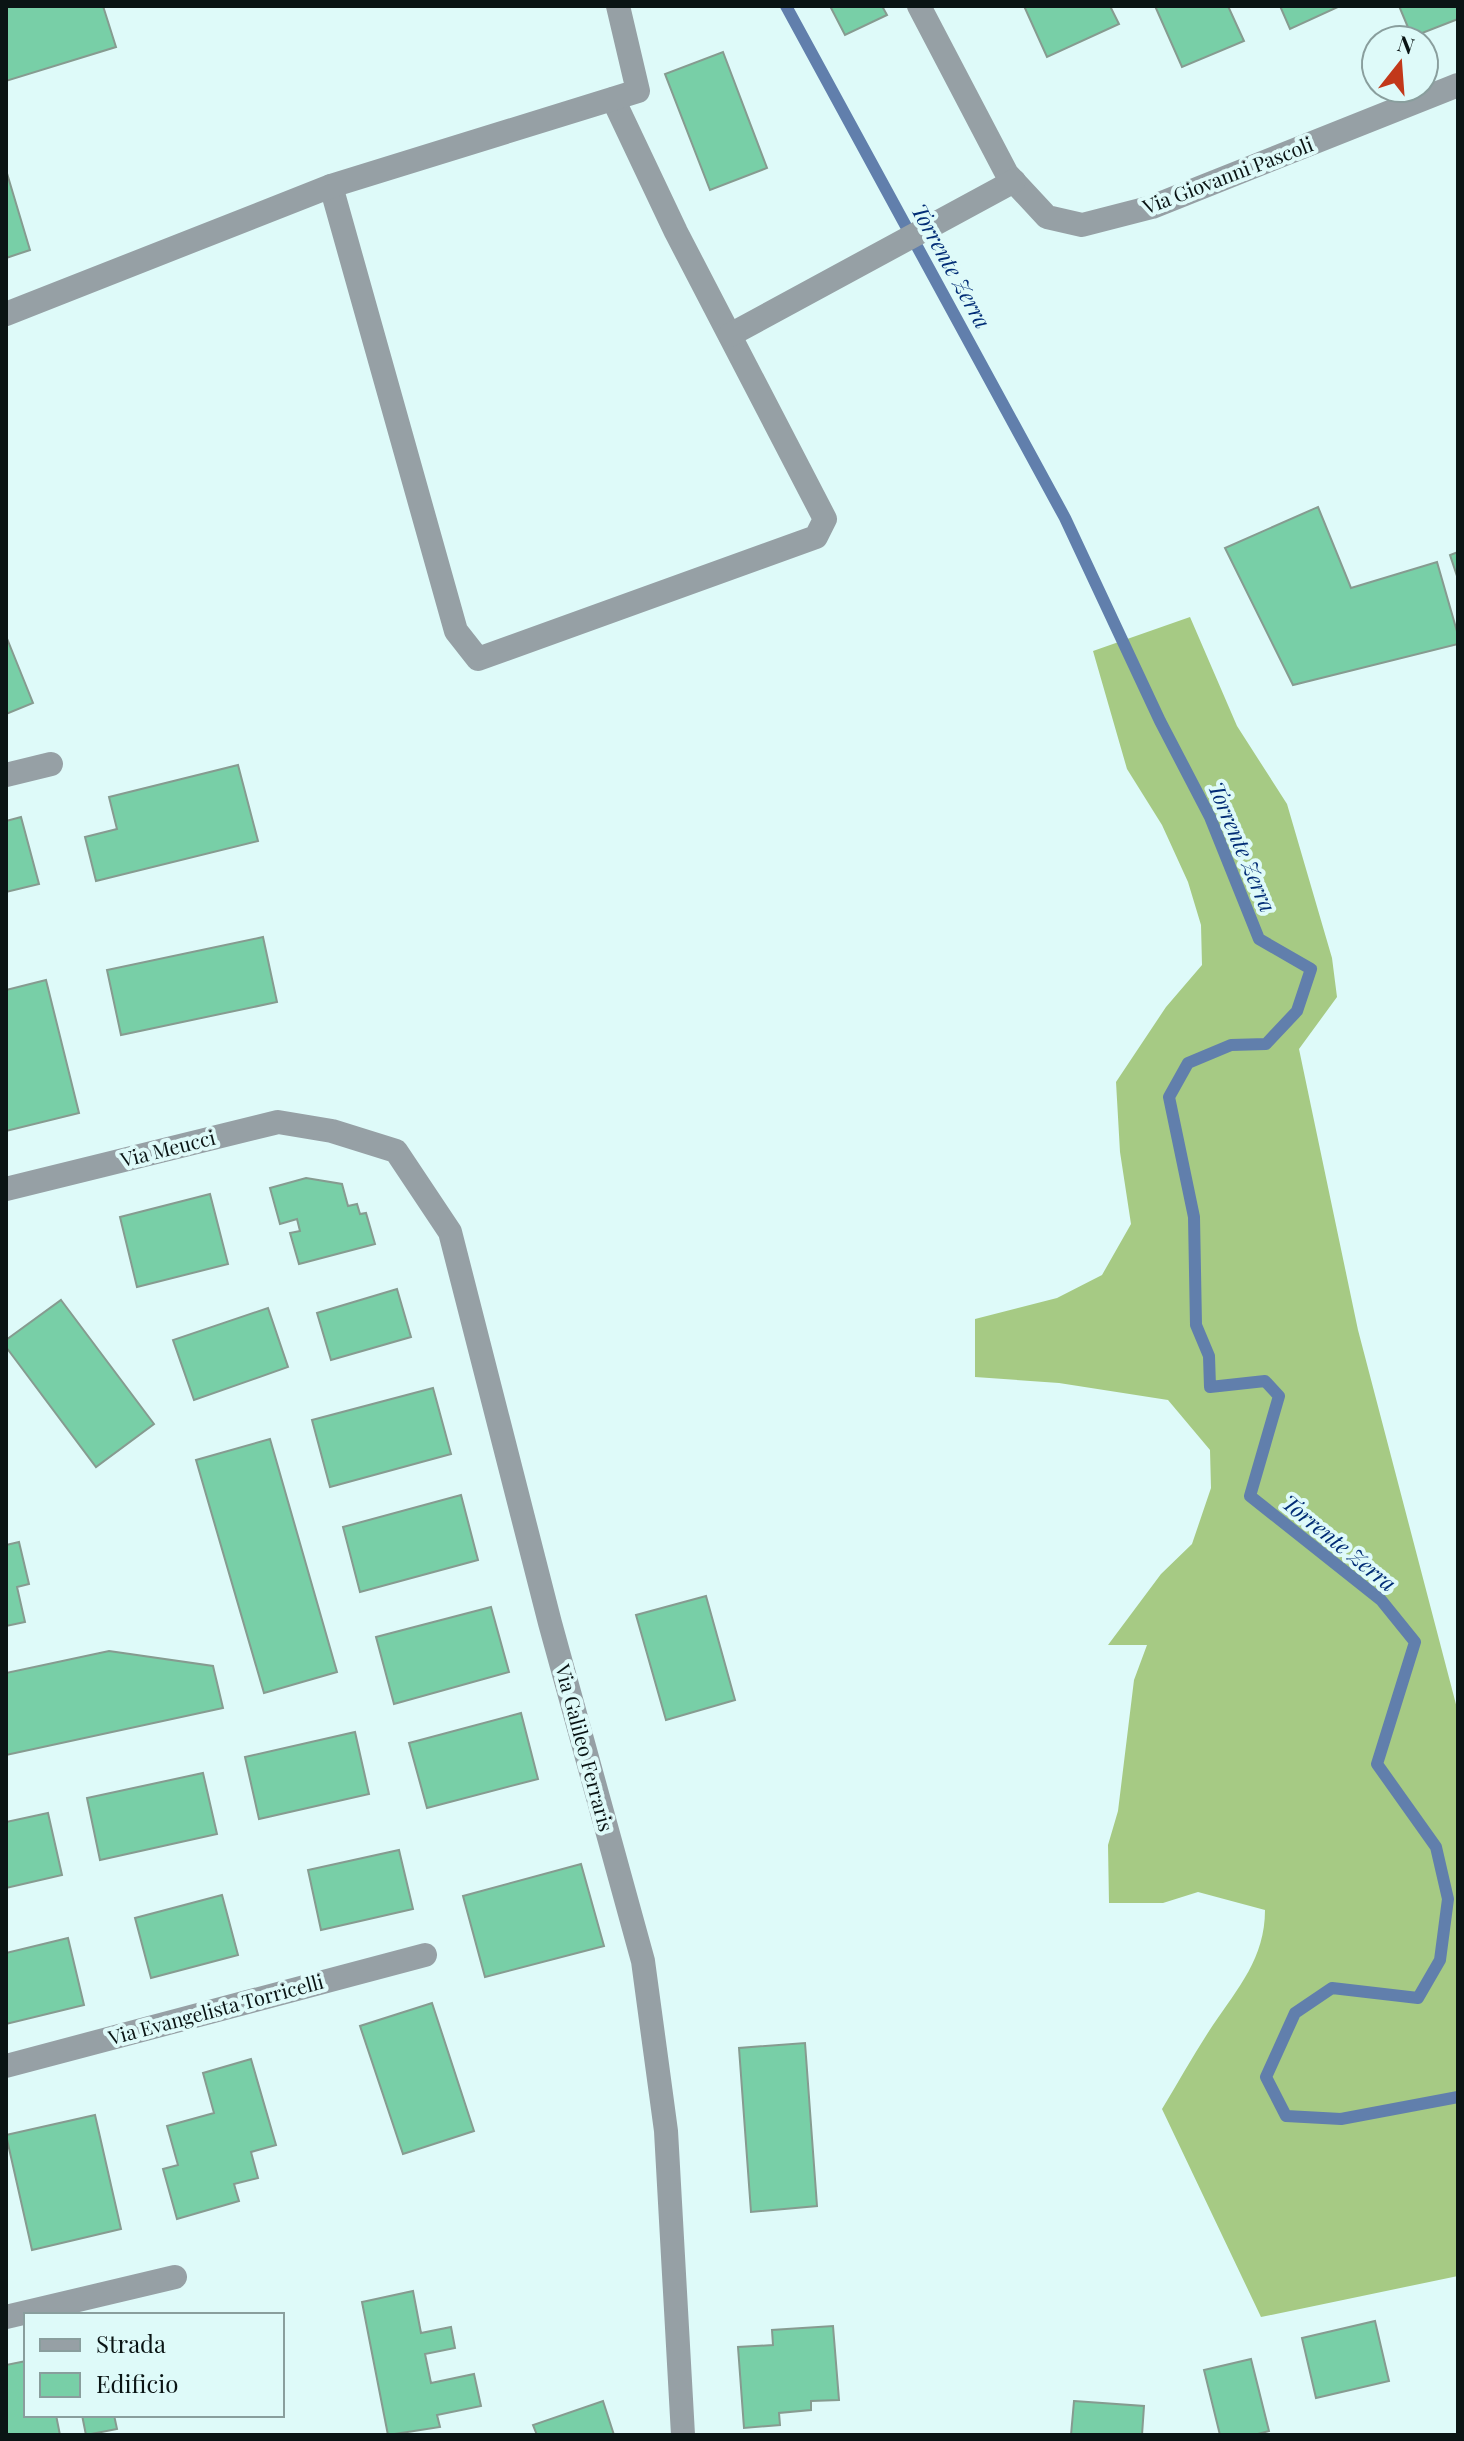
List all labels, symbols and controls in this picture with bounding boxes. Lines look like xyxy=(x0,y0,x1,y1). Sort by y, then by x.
north arrow xyxy=(1360,24,1440,104)
text: N xyxy=(1394,27,1418,61)
street label: Via Giovanni Pascoli xyxy=(1138,130,1317,220)
water label: Torrente Zerra xyxy=(905,198,999,334)
water label: Torrente Zerra xyxy=(1202,777,1284,916)
street label: Via Meucci xyxy=(116,1123,218,1173)
water label: Torrente Zerra xyxy=(1276,1487,1403,1598)
street label: Via Galileo Ferraris xyxy=(550,1660,621,1834)
street label: Via Evangelista Torricelli xyxy=(104,1967,326,2051)
legend xyxy=(24,2313,284,2417)
text: Strada xyxy=(96,2327,166,2359)
text: Edificio xyxy=(96,2367,178,2399)

